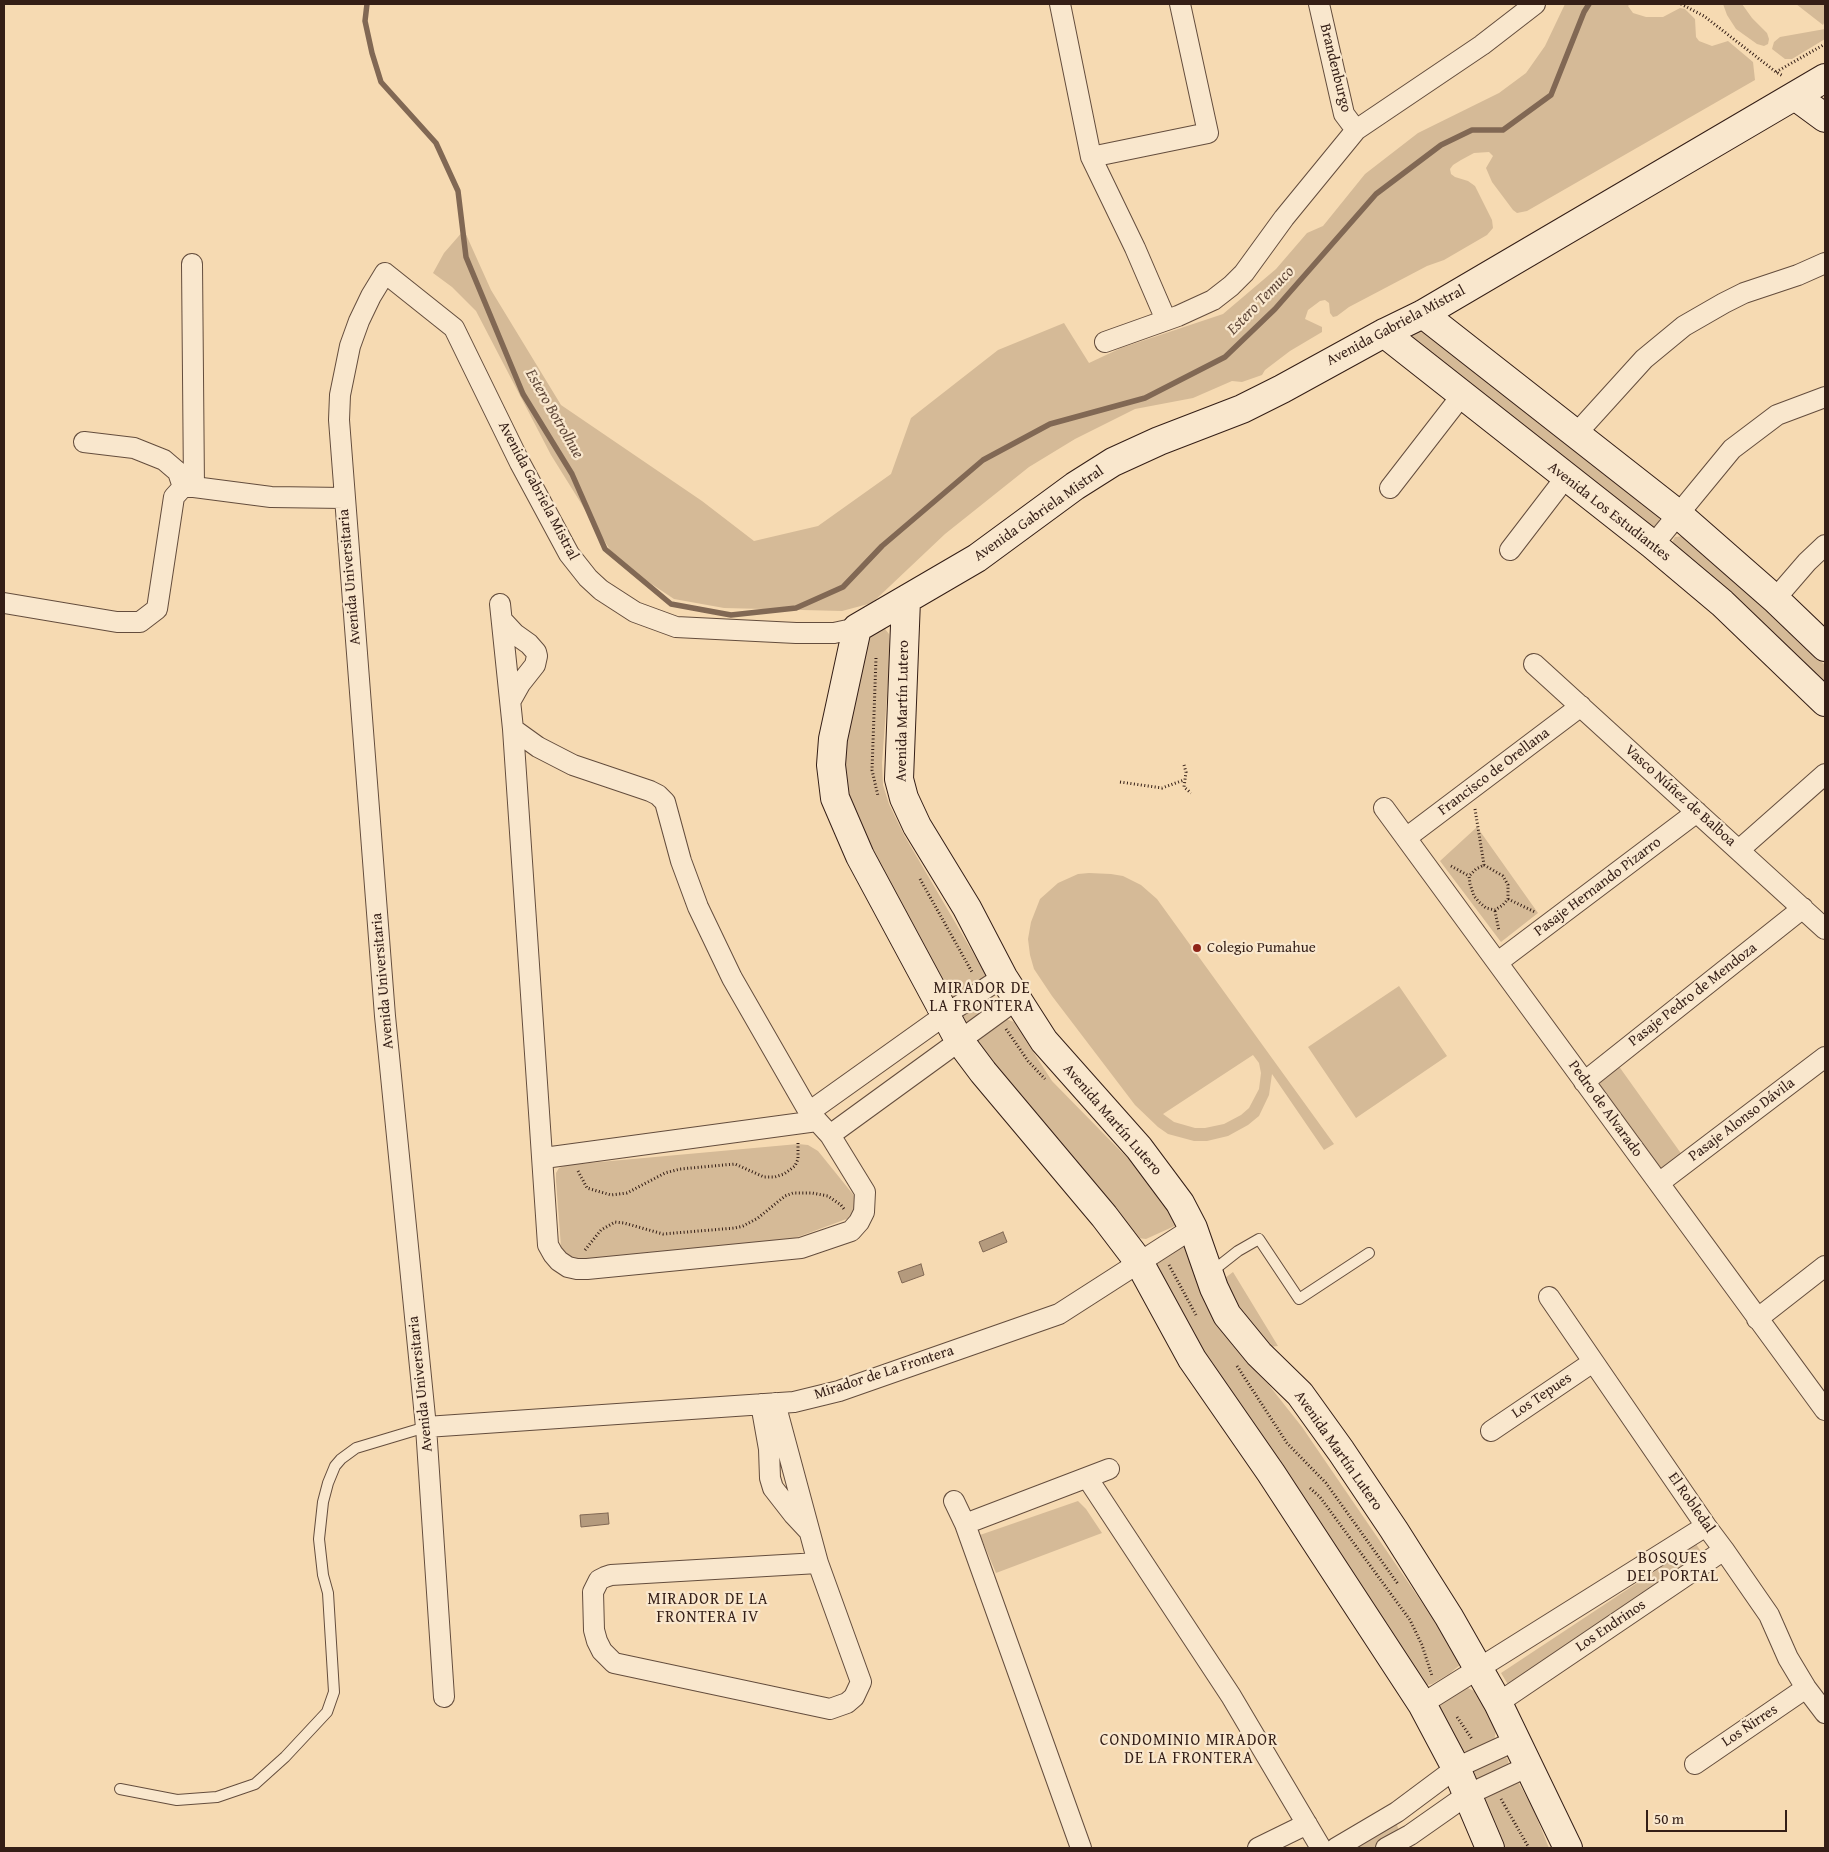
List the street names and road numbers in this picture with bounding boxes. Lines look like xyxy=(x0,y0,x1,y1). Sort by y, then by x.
street label: Brandenburgo xyxy=(1315,22,1355,114)
street label: Avenida Gabriela Mistral xyxy=(1324,282,1468,370)
street label: Avenida Gabriela Mistral xyxy=(494,419,582,563)
street label: Avenida Los Estudiantes xyxy=(1544,459,1674,565)
street label: Avenida Gabriela Mistral xyxy=(971,462,1107,566)
street label: Avenida Universitaria xyxy=(335,508,365,646)
street label: Avenida Martín Lutero xyxy=(893,640,913,782)
street label: Francisco de Orellana xyxy=(1435,724,1553,820)
street label: Vasco Núñez de Balboa xyxy=(1621,741,1739,851)
street label: Pasaje Hernando Pizarro xyxy=(1531,833,1665,941)
street label: Avenida Universitaria xyxy=(368,912,398,1050)
street label: Pasaje Pedro de Mendoza xyxy=(1625,939,1761,1051)
street label: Pedro de Alvarado xyxy=(1564,1057,1646,1161)
street label: Avenida Martín Lutero xyxy=(1059,1061,1165,1179)
street label: Pasaje Alonso Dávila xyxy=(1685,1074,1799,1166)
street label: Avenida Universitaria xyxy=(405,1315,437,1453)
street label: Mirador de La Frontera xyxy=(812,1342,956,1404)
street label: Los Tepues xyxy=(1509,1369,1575,1423)
street label: Avenida Martín Lutero xyxy=(1290,1388,1386,1514)
street label: El Robledal xyxy=(1664,1469,1718,1537)
street label: Los Endrinos xyxy=(1573,1596,1649,1656)
street label: Los Ñirres xyxy=(1719,1701,1781,1751)

